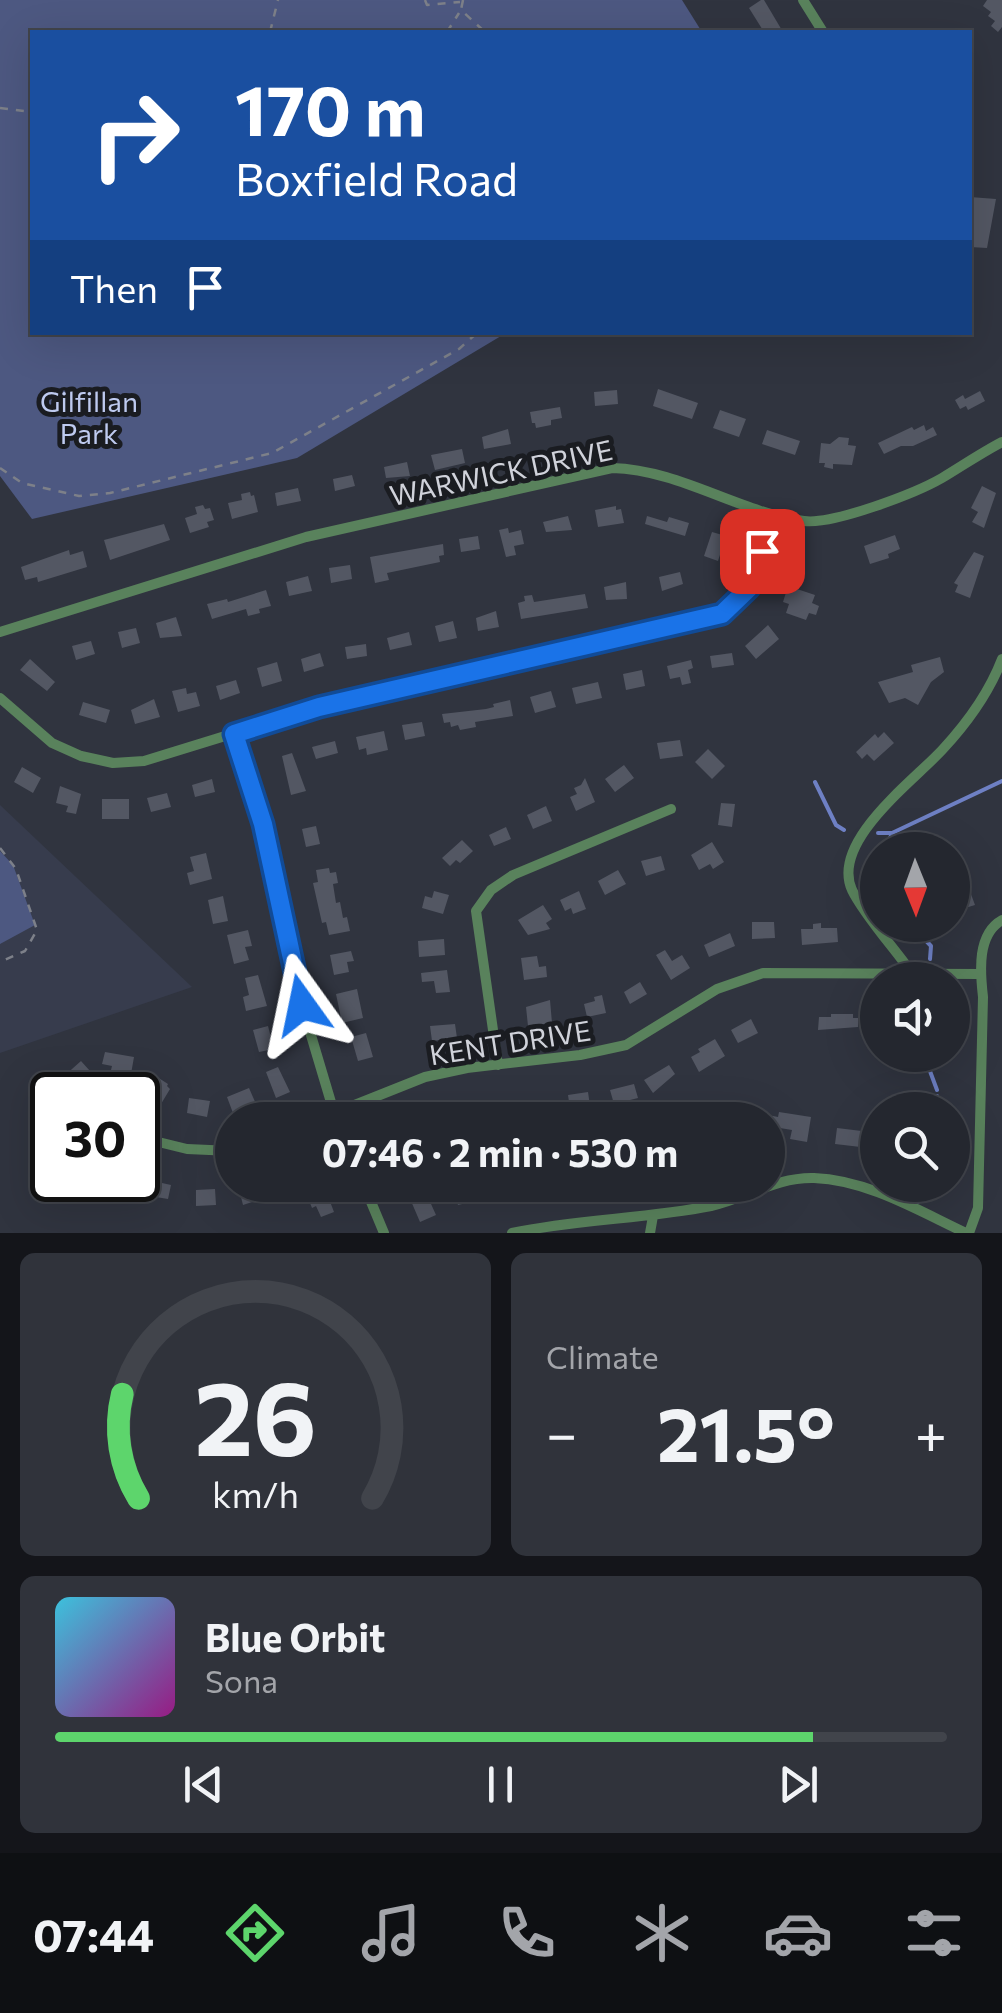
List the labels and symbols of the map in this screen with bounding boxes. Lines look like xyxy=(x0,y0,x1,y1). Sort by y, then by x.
park label: Gilfillan Park xyxy=(40,384,138,450)
street label: WARWICK DRIVE xyxy=(387,432,615,512)
pin xyxy=(720,509,805,594)
north arrow xyxy=(860,832,970,942)
position arrow xyxy=(250,953,354,1057)
street label: KENT DRIVE xyxy=(427,1012,593,1072)
speed limit sign: 30 xyxy=(30,1072,160,1202)

